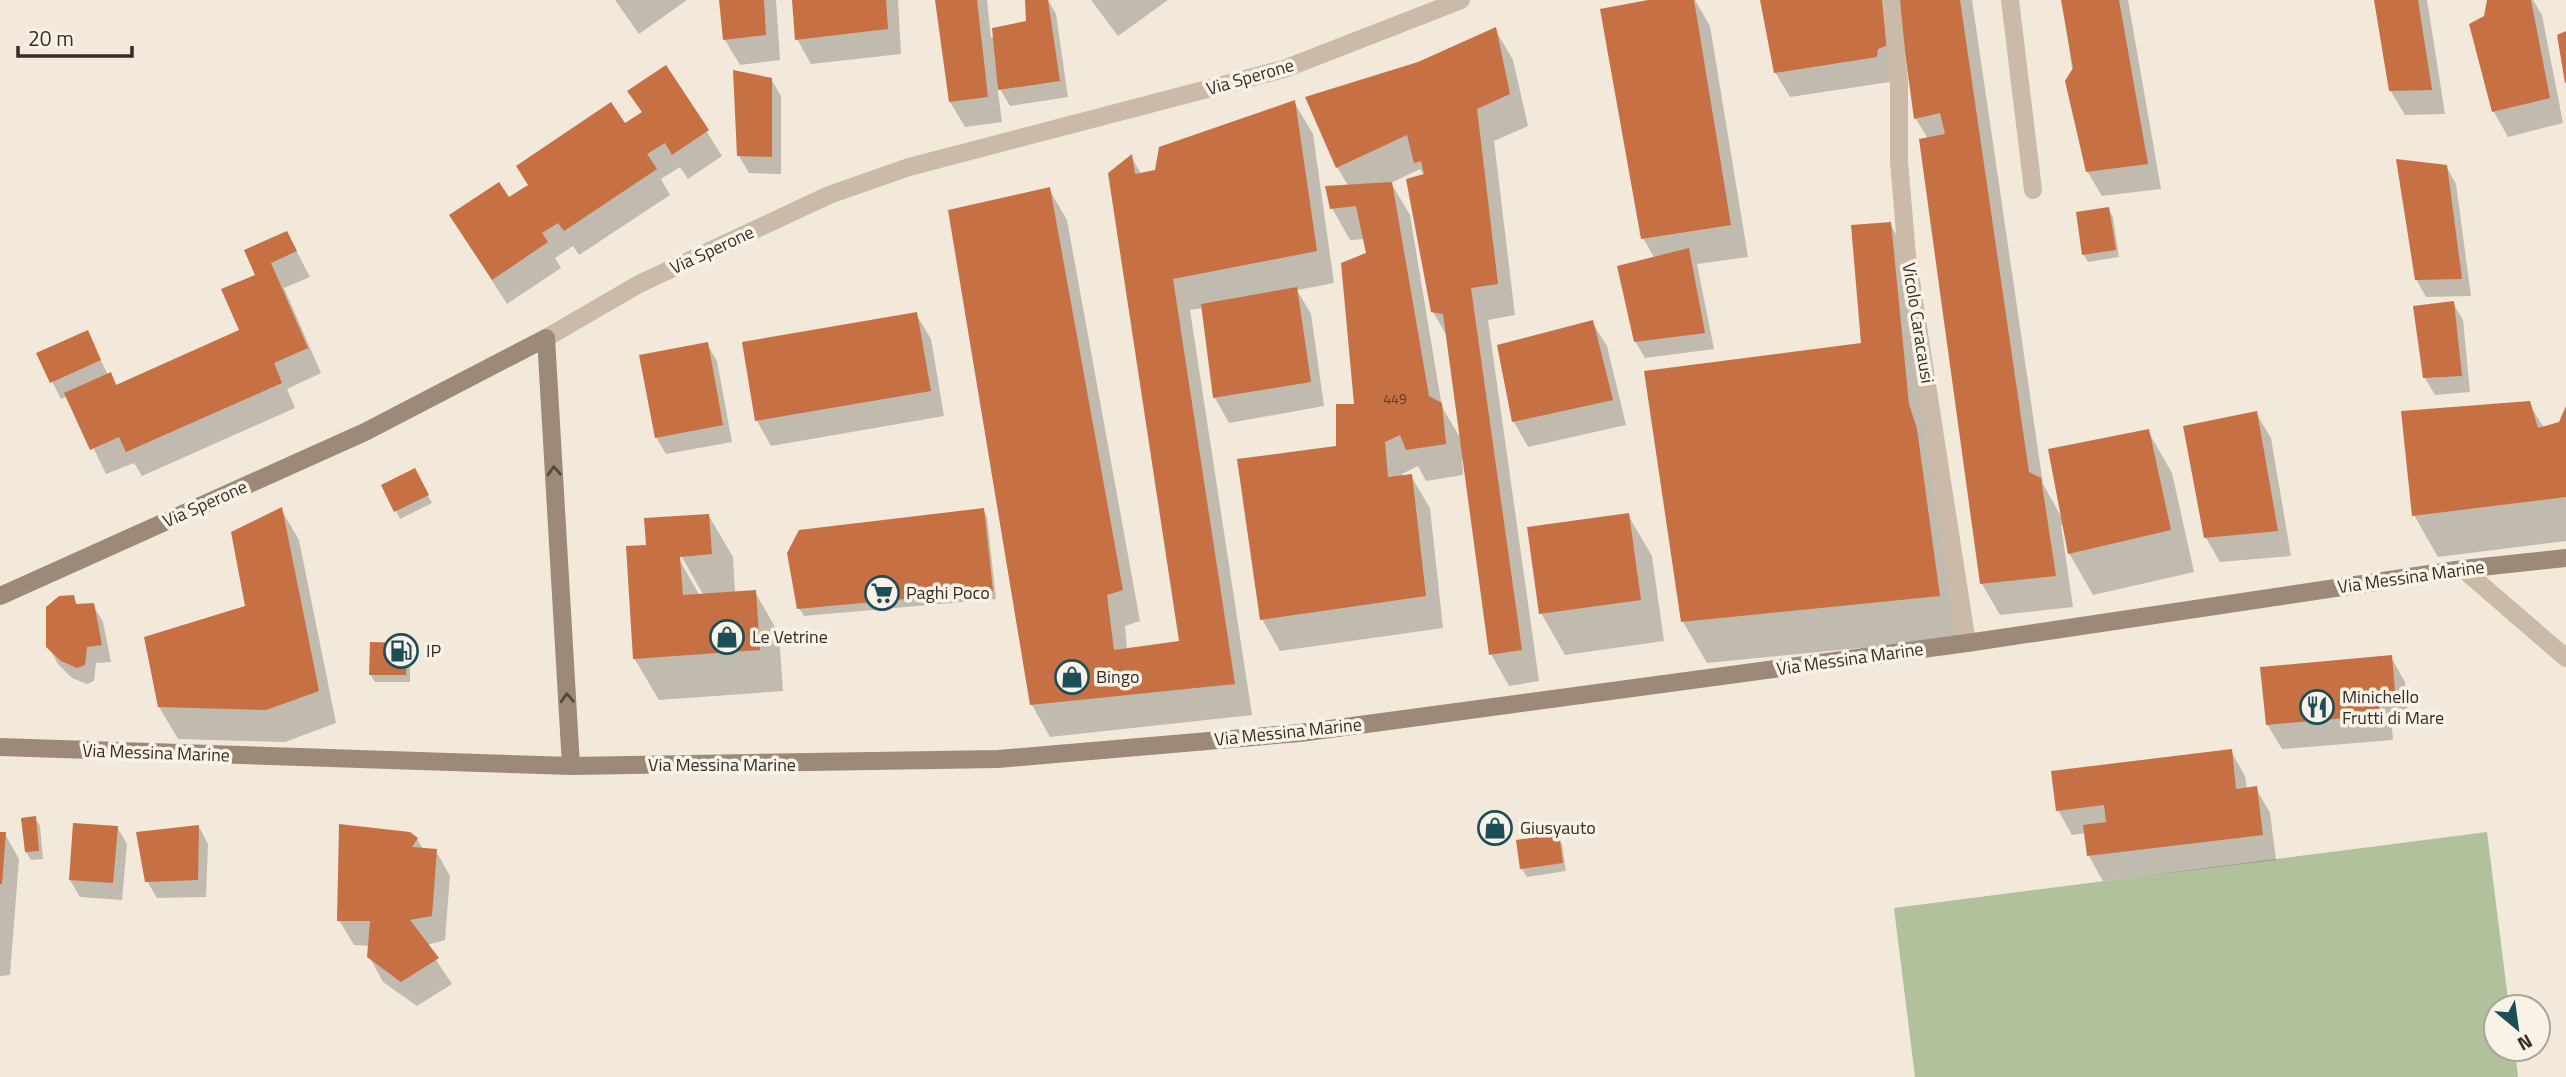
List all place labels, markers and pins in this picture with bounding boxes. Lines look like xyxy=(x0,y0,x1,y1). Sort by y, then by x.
supermarket icon: Paghi Poco xyxy=(863,574,901,612)
place label: Paghi Poco xyxy=(906,579,990,606)
shop icon: Le Vetrine xyxy=(708,618,746,656)
place label: Le Vetrine xyxy=(752,623,828,650)
fuel station icon: IP xyxy=(382,632,420,670)
place label: IP xyxy=(426,637,441,664)
shop icon: Bingo xyxy=(1053,658,1091,696)
place label: Bingo xyxy=(1096,663,1139,690)
place label: Minichello Frutti di Mare xyxy=(2342,683,2444,731)
restaurant icon: Minichello Frutti di Mare xyxy=(2298,688,2336,726)
shop icon: Giusyauto xyxy=(1476,809,1514,847)
place label: Giusyauto xyxy=(1520,814,1596,841)

